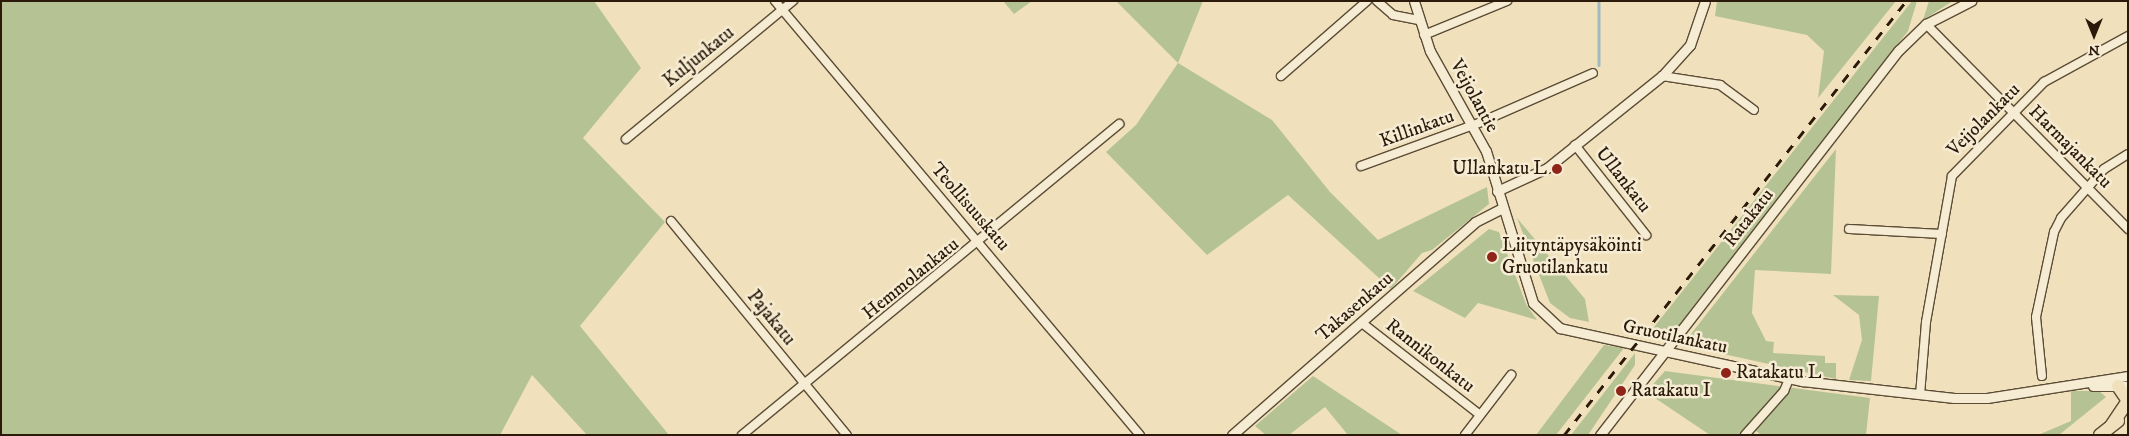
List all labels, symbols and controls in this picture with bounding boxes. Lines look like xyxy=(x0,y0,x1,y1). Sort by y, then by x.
north arrow xyxy=(2069,10,2119,60)
street label: Kuljunkatu xyxy=(659,22,739,92)
text: N xyxy=(2088,41,2100,59)
street label: Veijolantie xyxy=(1445,55,1503,137)
street label: Veijolankatu xyxy=(1943,79,2025,161)
street label: Harmajankatu xyxy=(2023,100,2117,194)
street label: Killinkatu xyxy=(1377,105,1457,153)
street label: Ullankatu xyxy=(1590,143,1656,217)
street label: Teollisuuskatu xyxy=(925,158,1015,256)
place label: Ullankatu L xyxy=(1452,158,1547,180)
marker: Ullankatu L xyxy=(1551,163,1563,175)
street label: Ratakatu xyxy=(1719,184,1779,252)
street label: Hemmolankatu xyxy=(858,233,964,325)
place label: Liityntäpysäköinti Gruotilankatu xyxy=(1502,235,1642,279)
marker: Liityntäpysäköinti Gruotilankatu xyxy=(1486,251,1498,263)
street label: Takasenkatu xyxy=(1312,267,1398,347)
street label: Pajakatu xyxy=(742,286,800,350)
street label: Rannikonkatu xyxy=(1381,314,1479,398)
street label: Gruotilankatu xyxy=(1621,315,1729,359)
place label: Ratakatu L xyxy=(1736,362,1821,384)
marker: Ratakatu L xyxy=(1720,367,1732,379)
place label: Ratakatu I xyxy=(1631,380,1711,402)
marker: Ratakatu I xyxy=(1615,385,1627,397)

